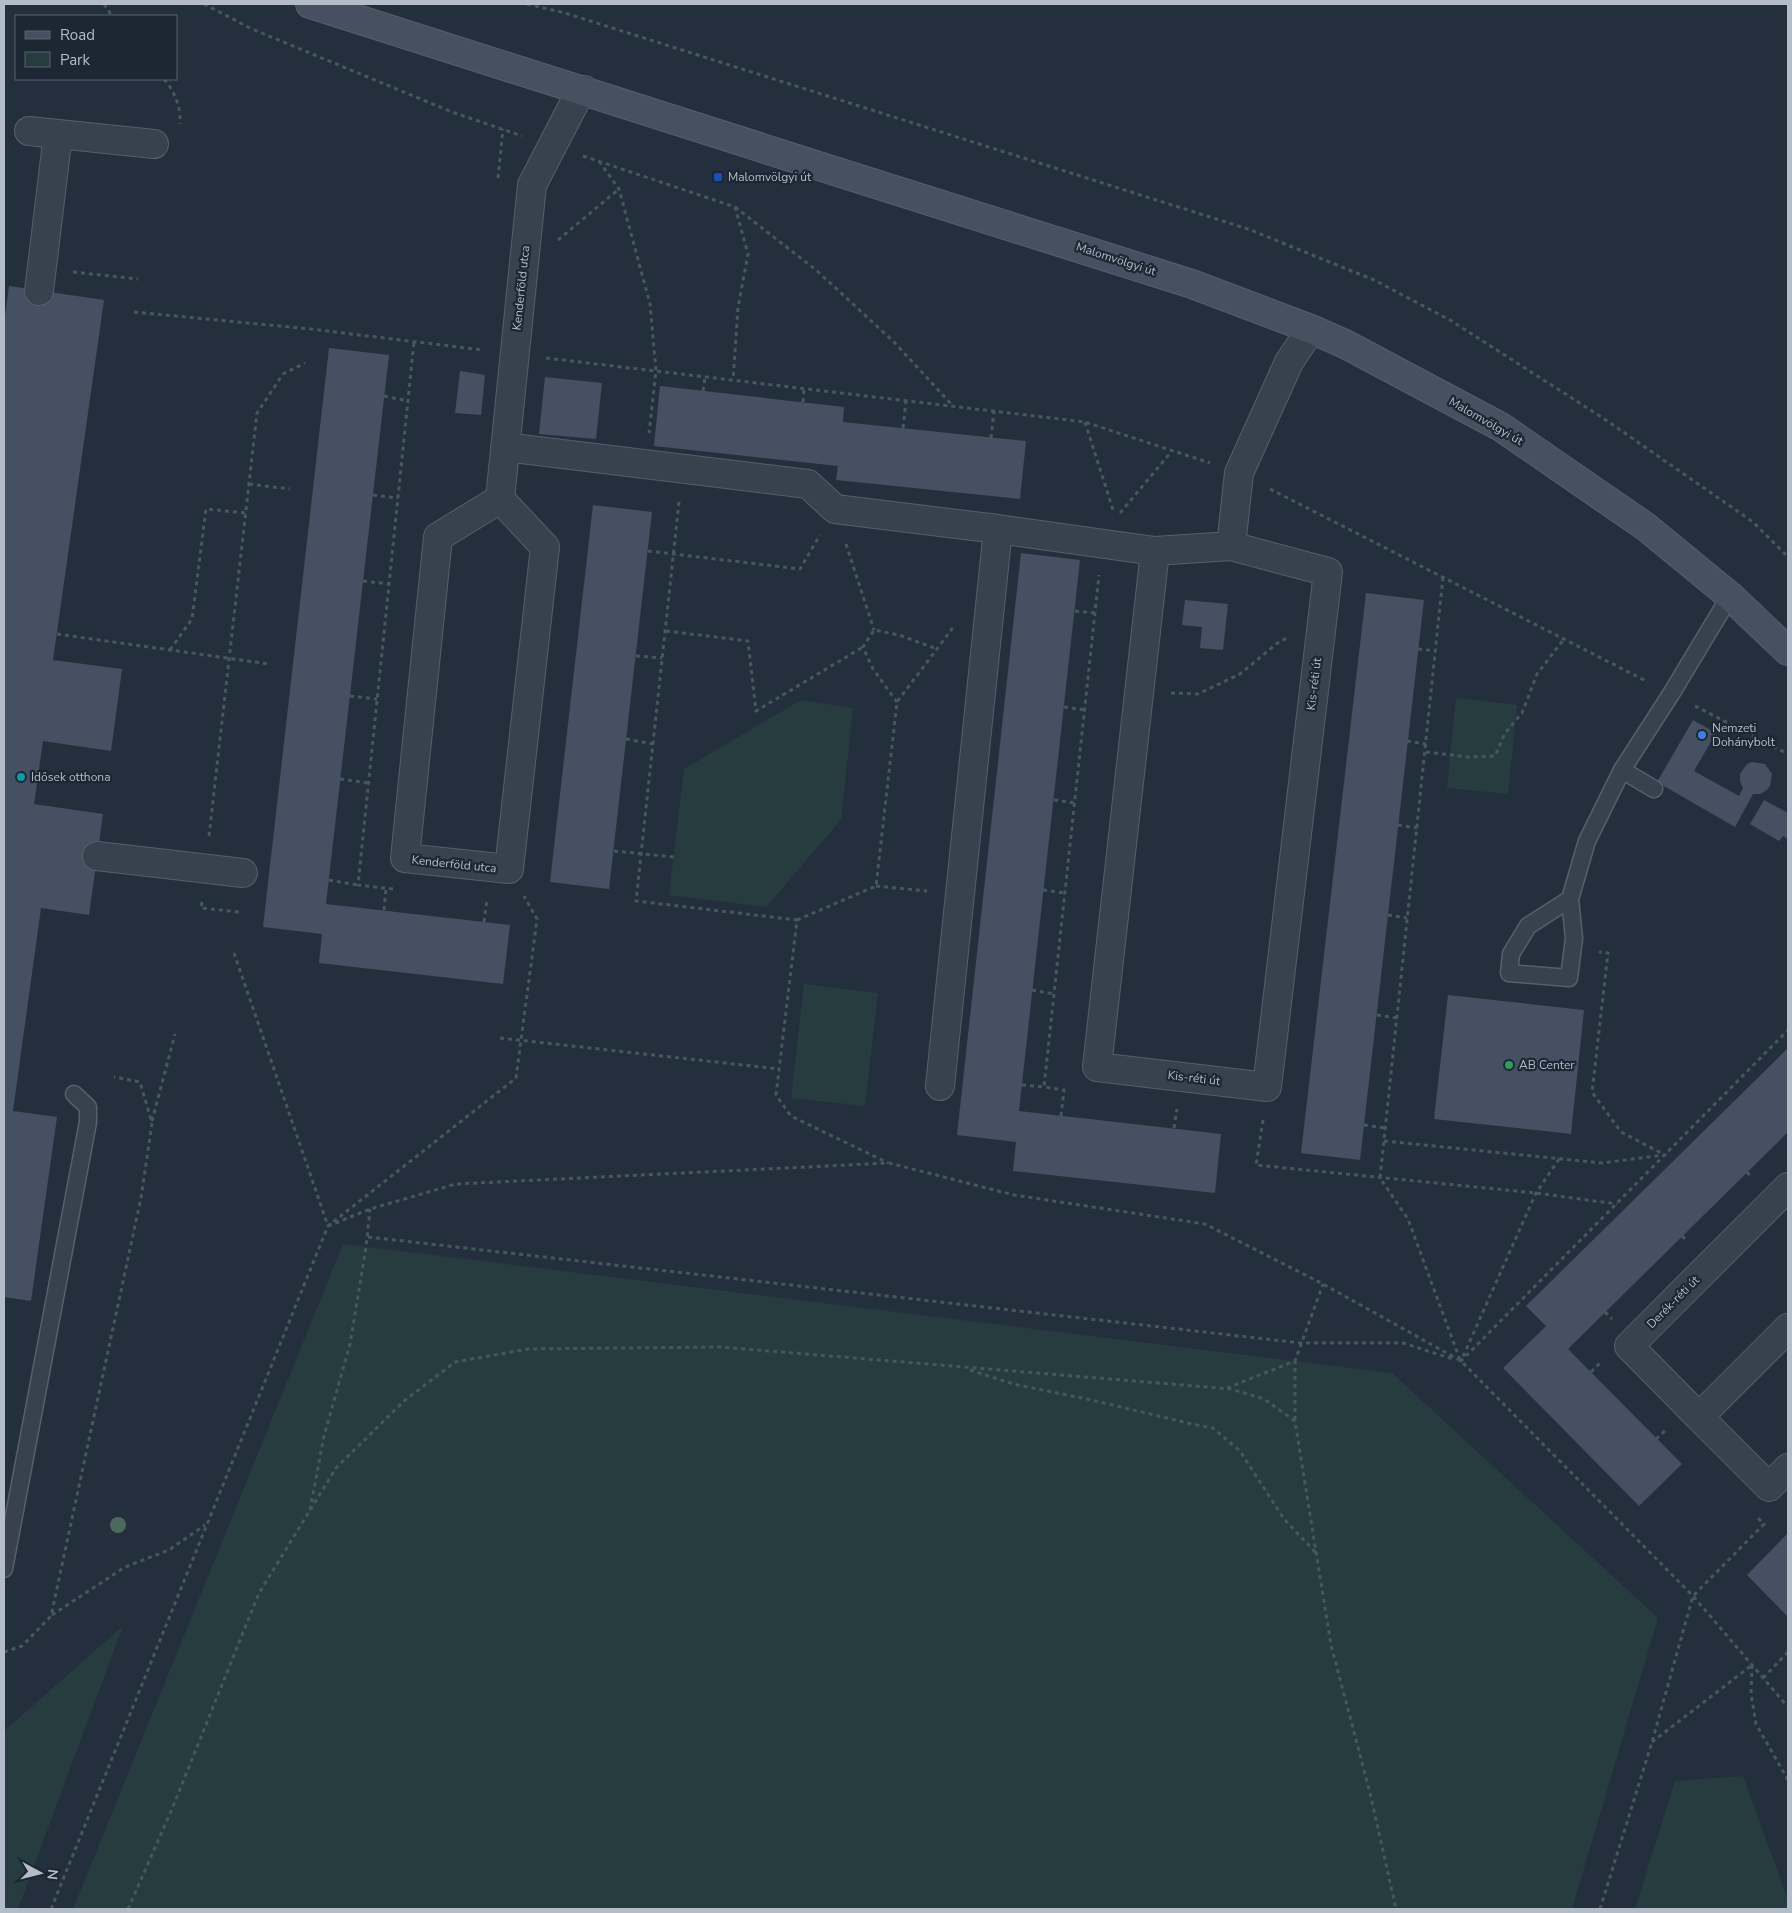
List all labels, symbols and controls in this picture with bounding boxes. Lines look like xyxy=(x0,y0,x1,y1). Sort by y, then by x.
legend xyxy=(15,15,178,80)
text: Road xyxy=(60,25,95,45)
text: Park xyxy=(60,50,90,70)
place label: Malomvölgyi út xyxy=(728,169,812,185)
marker: Malomvölgyi út xyxy=(712,171,724,183)
street label: Malomvölgyi út xyxy=(1074,239,1159,280)
street label: Kenderföld utca xyxy=(509,245,533,331)
street label: Malomvölgyi út xyxy=(1446,393,1527,449)
street label: Kis-réti út xyxy=(1303,656,1325,711)
place label: Nemzeti Dohánybolt xyxy=(1712,720,1776,750)
marker: Nemzeti Dohánybolt xyxy=(1696,729,1708,741)
place label: Idősek otthona xyxy=(31,769,111,785)
marker: Idősek otthona xyxy=(15,771,27,783)
street label: Kenderföld utca xyxy=(411,852,497,876)
place label: AB Center xyxy=(1519,1057,1575,1073)
marker: AB Center xyxy=(1503,1059,1515,1071)
street label: Kis-réti út xyxy=(1167,1067,1222,1089)
street label: Derék-réti út xyxy=(1643,1272,1703,1332)
north arrow xyxy=(15,1848,65,1898)
text: N xyxy=(42,1868,62,1881)

